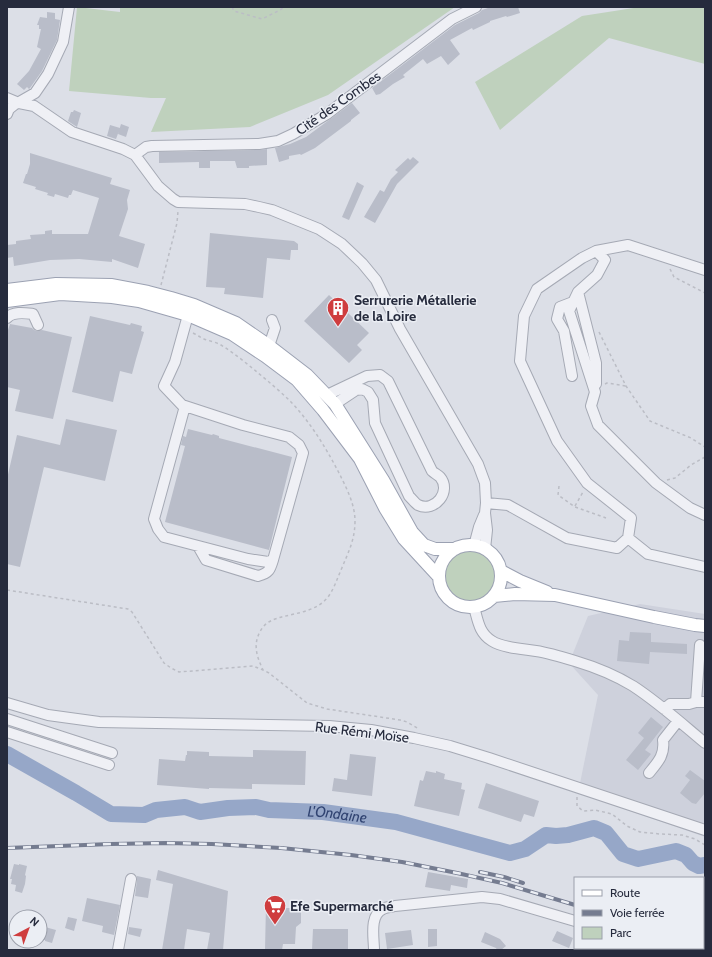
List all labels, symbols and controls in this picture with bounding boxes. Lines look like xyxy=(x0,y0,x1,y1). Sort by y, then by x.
street label: Cité des Combes xyxy=(292,67,384,139)
place label: Serrurerie Métallerie de la Loire xyxy=(354,291,477,325)
building icon: Serrurerie Métallerie de la Loire xyxy=(325,295,351,328)
street label: Rue Rémi Moïse xyxy=(314,717,410,747)
water label: L'Ondaine xyxy=(307,802,368,827)
legend xyxy=(574,877,704,949)
text: Route xyxy=(610,885,640,900)
supermarket icon: Efe Supermarché xyxy=(262,893,288,926)
place label: Efe Supermarché xyxy=(290,897,393,915)
text: Voie ferrée xyxy=(610,905,664,920)
north arrow xyxy=(8,909,48,949)
text: N xyxy=(27,914,42,929)
text: Parc xyxy=(610,925,632,940)

